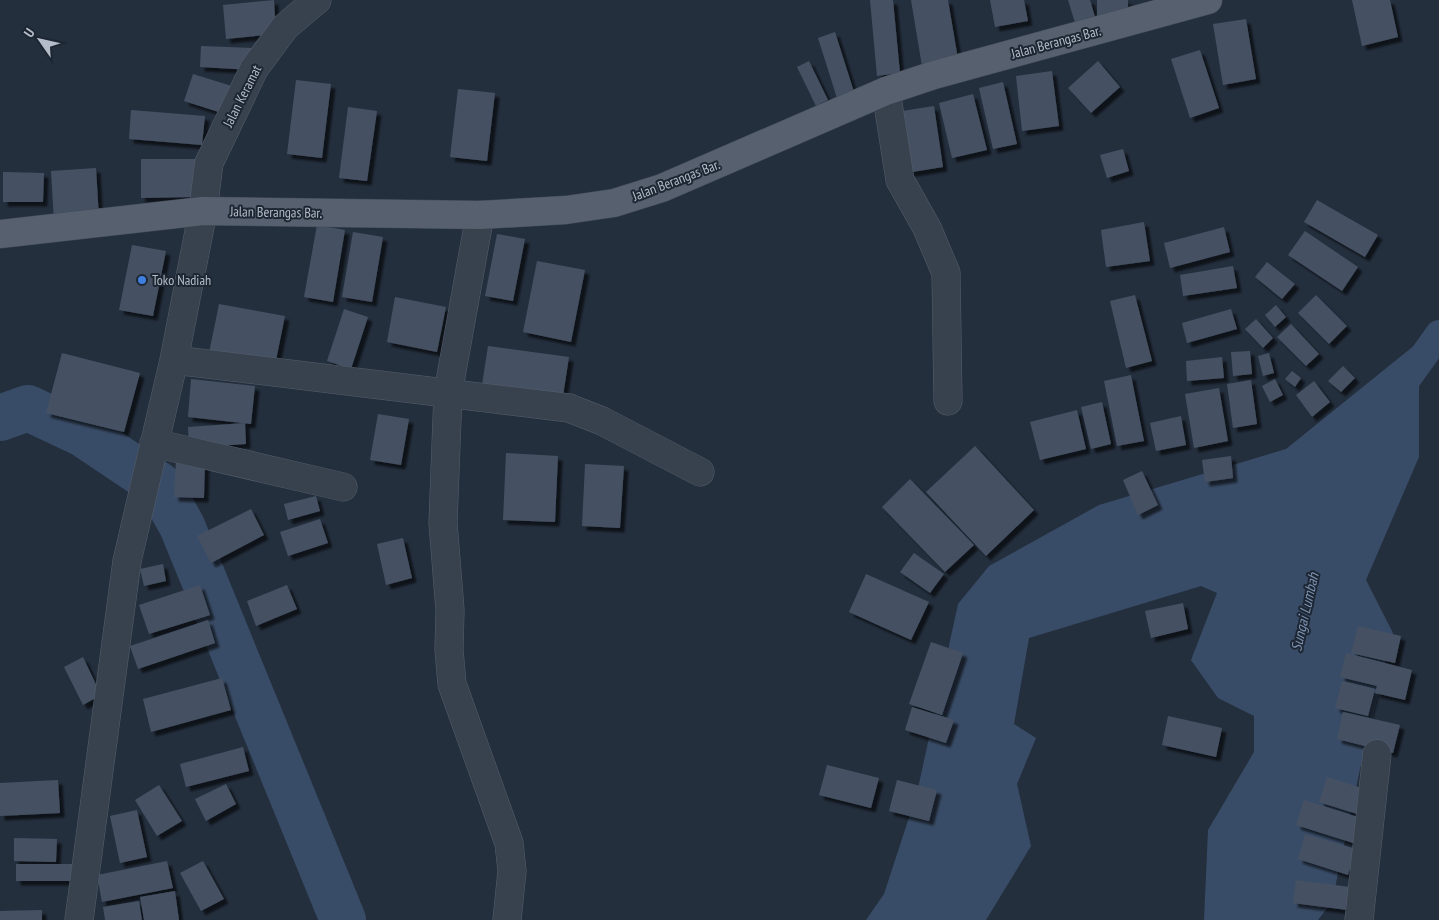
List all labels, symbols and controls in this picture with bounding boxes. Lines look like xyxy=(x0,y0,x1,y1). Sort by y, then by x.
north arrow xyxy=(15,15,65,65)
street label: Jalan Berangas Bar. xyxy=(1008,21,1103,63)
text: U xyxy=(20,25,39,41)
street label: Jalan Keramat xyxy=(218,62,265,131)
street label: Jalan Berangas Bar. xyxy=(629,155,722,205)
street label: Jalan Berangas Bar. xyxy=(229,202,322,222)
place label: Toko Nadiah xyxy=(152,271,211,289)
marker: Toko Nadiah xyxy=(136,274,148,286)
water label: Sungai Lumbah xyxy=(1286,570,1323,653)

